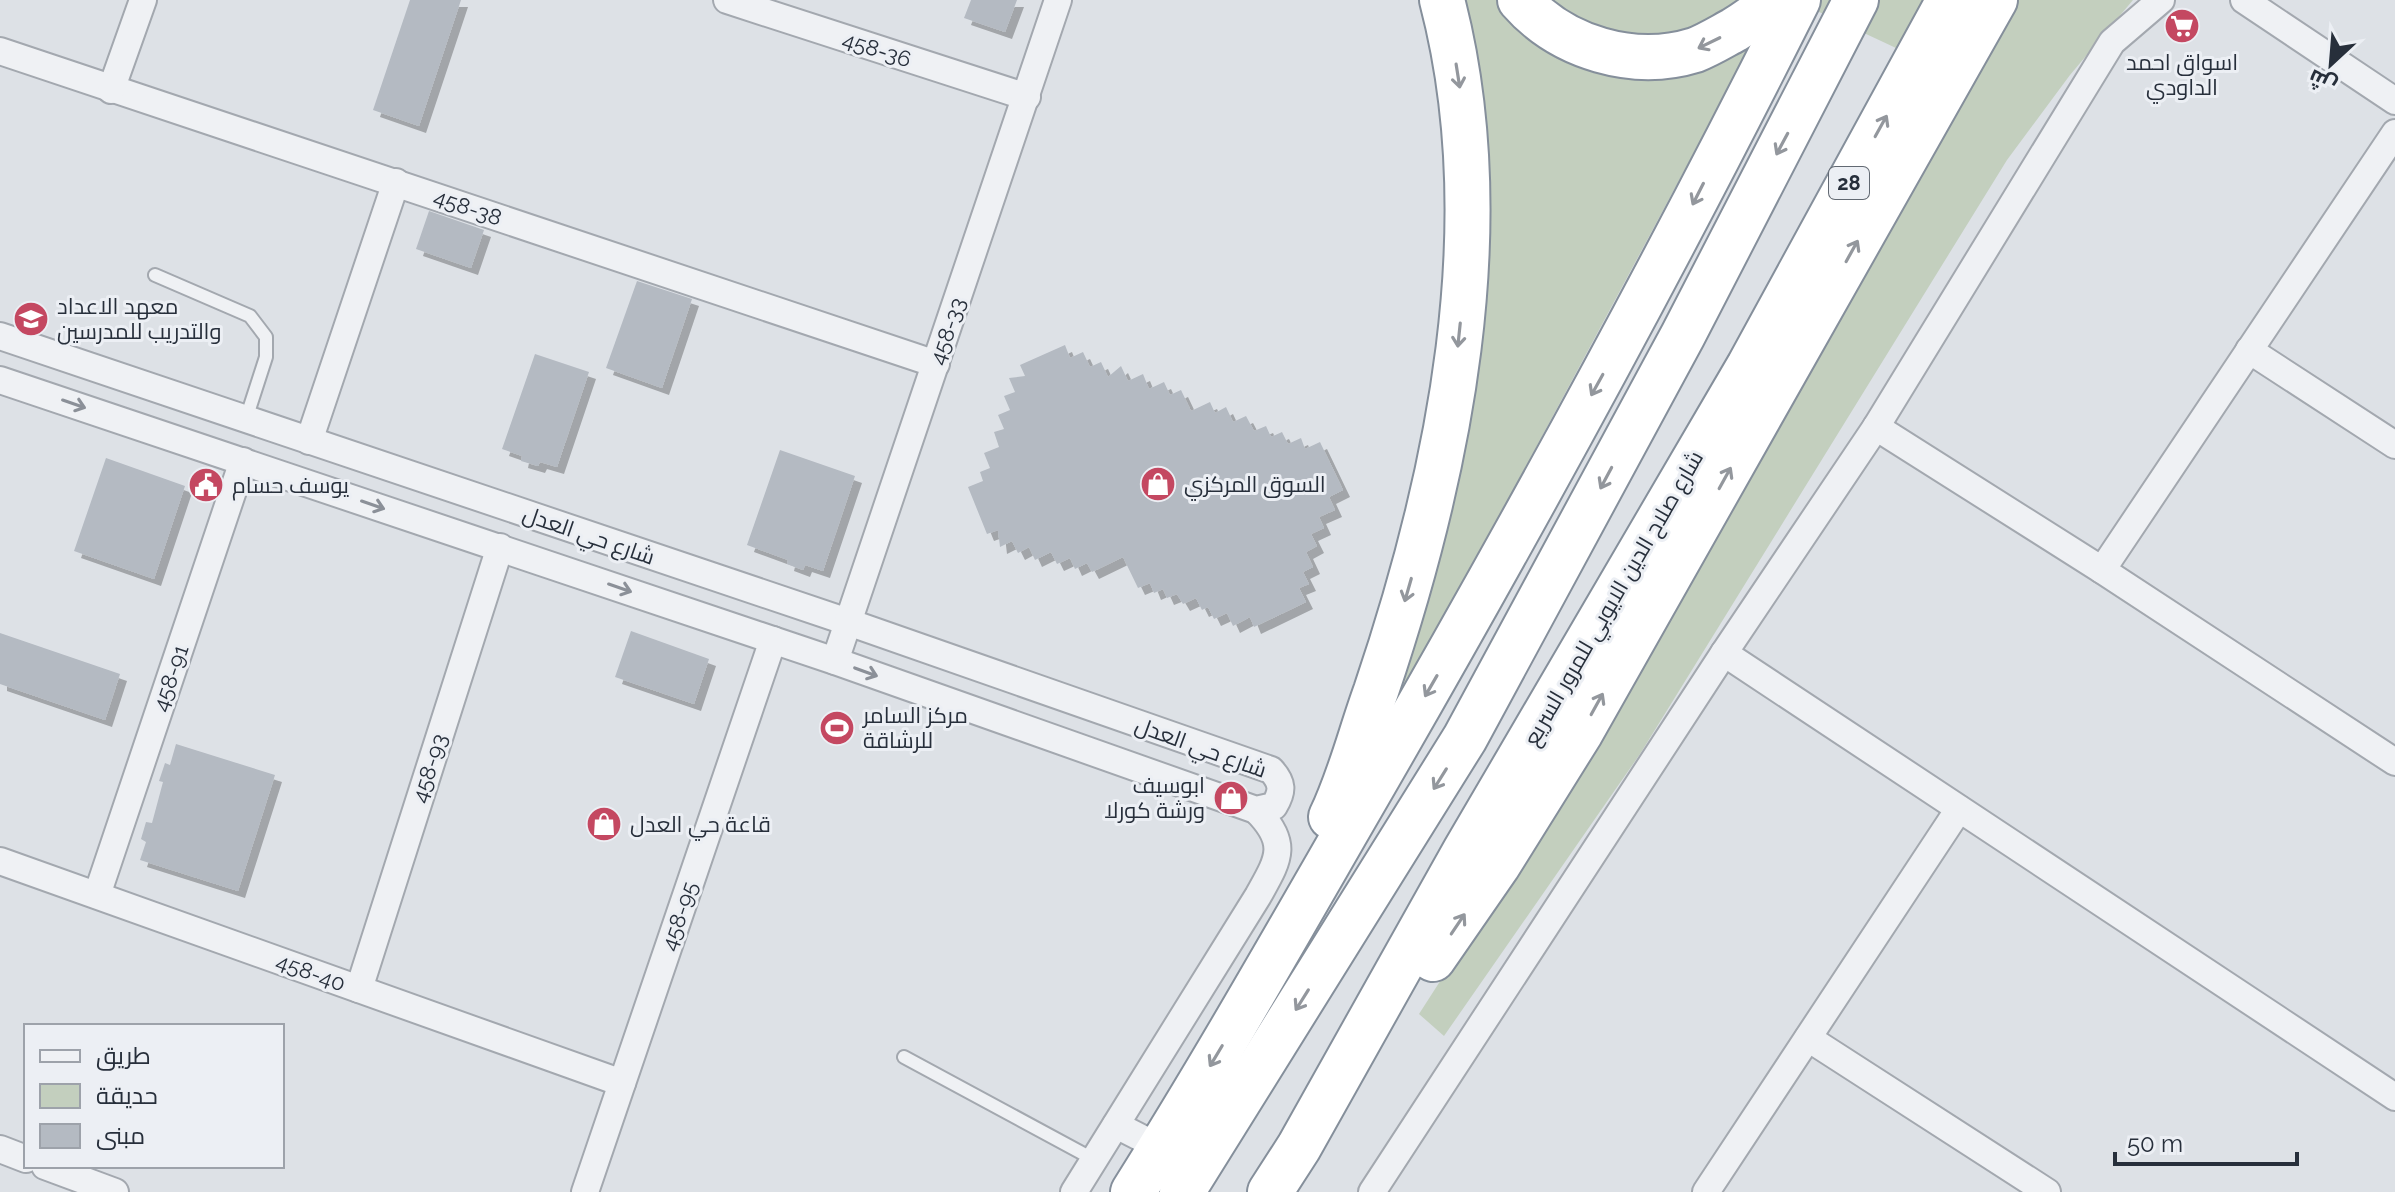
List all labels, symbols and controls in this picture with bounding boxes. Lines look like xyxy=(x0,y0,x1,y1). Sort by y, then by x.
supermarket icon: اسواق احمد الداودي xyxy=(2163,7,2201,45)
north arrow xyxy=(2291,24,2371,104)
street label: 458-36 xyxy=(839,26,915,72)
one-way arrow xyxy=(1697,36,1721,51)
place label: اسواق احمد الداودي xyxy=(2126,49,2238,104)
one-way arrow xyxy=(1451,63,1466,88)
text: ش xyxy=(2304,63,2341,100)
one-way arrow xyxy=(1873,114,1889,138)
one-way arrow xyxy=(1774,132,1790,156)
road number: 28 xyxy=(1829,167,1869,199)
one-way arrow xyxy=(1689,181,1705,205)
street label: 458-38 xyxy=(431,183,505,231)
one-way arrow xyxy=(1844,240,1860,263)
place label: معهد الاعداد والتدريب للمدرسين xyxy=(57,293,221,345)
street label: 458-33 xyxy=(923,294,971,368)
school or university icon: معهد الاعداد والتدريب للمدرسين xyxy=(12,300,50,338)
one-way arrow xyxy=(1451,321,1466,348)
one-way arrow xyxy=(1588,372,1604,396)
one-way arrow xyxy=(61,398,86,413)
street label: شارع صلاح الدين الايوبي للمرور السريع xyxy=(1518,446,1712,752)
shop icon: السوق المركزي xyxy=(1139,465,1177,503)
one-way arrow xyxy=(1597,465,1613,489)
public building icon: يوسف حسام xyxy=(187,466,225,504)
one-way arrow xyxy=(1717,466,1733,490)
place label: السوق المركزي xyxy=(1184,471,1326,501)
place label: يوسف حسام xyxy=(232,472,349,501)
one-way arrow xyxy=(360,498,386,513)
street label: شارع حي العدل xyxy=(518,500,658,574)
one-way arrow xyxy=(1399,576,1414,602)
one-way arrow xyxy=(607,582,632,597)
street label: 458-91 xyxy=(147,641,193,715)
one-way arrow xyxy=(853,666,878,680)
one-way arrow xyxy=(1423,674,1439,697)
one-way arrow xyxy=(1589,693,1605,716)
place label: مركز السامر للرشاقة xyxy=(861,702,968,753)
sports icon: مركز السامر للرشاقة xyxy=(818,709,856,747)
street label: شارع حي العدل xyxy=(1130,711,1270,787)
street label: 458-93 xyxy=(406,730,452,806)
one-way arrow xyxy=(1431,767,1447,790)
place label: ابوسيف ورشة كورلا xyxy=(1104,772,1205,823)
shop icon: ابوسيف ورشة كورلا xyxy=(1212,779,1250,817)
shop icon: قاعة حي العدل xyxy=(585,805,623,843)
place label: قاعة حي العدل xyxy=(630,811,771,841)
street label: 458-95 xyxy=(655,878,703,954)
one-way arrow xyxy=(1450,913,1466,935)
street label: 458-40 xyxy=(273,948,349,996)
one-way arrow xyxy=(1294,988,1311,1010)
legend xyxy=(24,1024,284,1168)
text: طريق xyxy=(96,1041,151,1071)
one-way arrow xyxy=(1207,1044,1223,1067)
text: حديقة xyxy=(96,1081,158,1110)
scale bar xyxy=(2115,1116,2297,1166)
text: مبنى xyxy=(96,1121,145,1150)
text: 50 m xyxy=(2127,1129,2183,1158)

